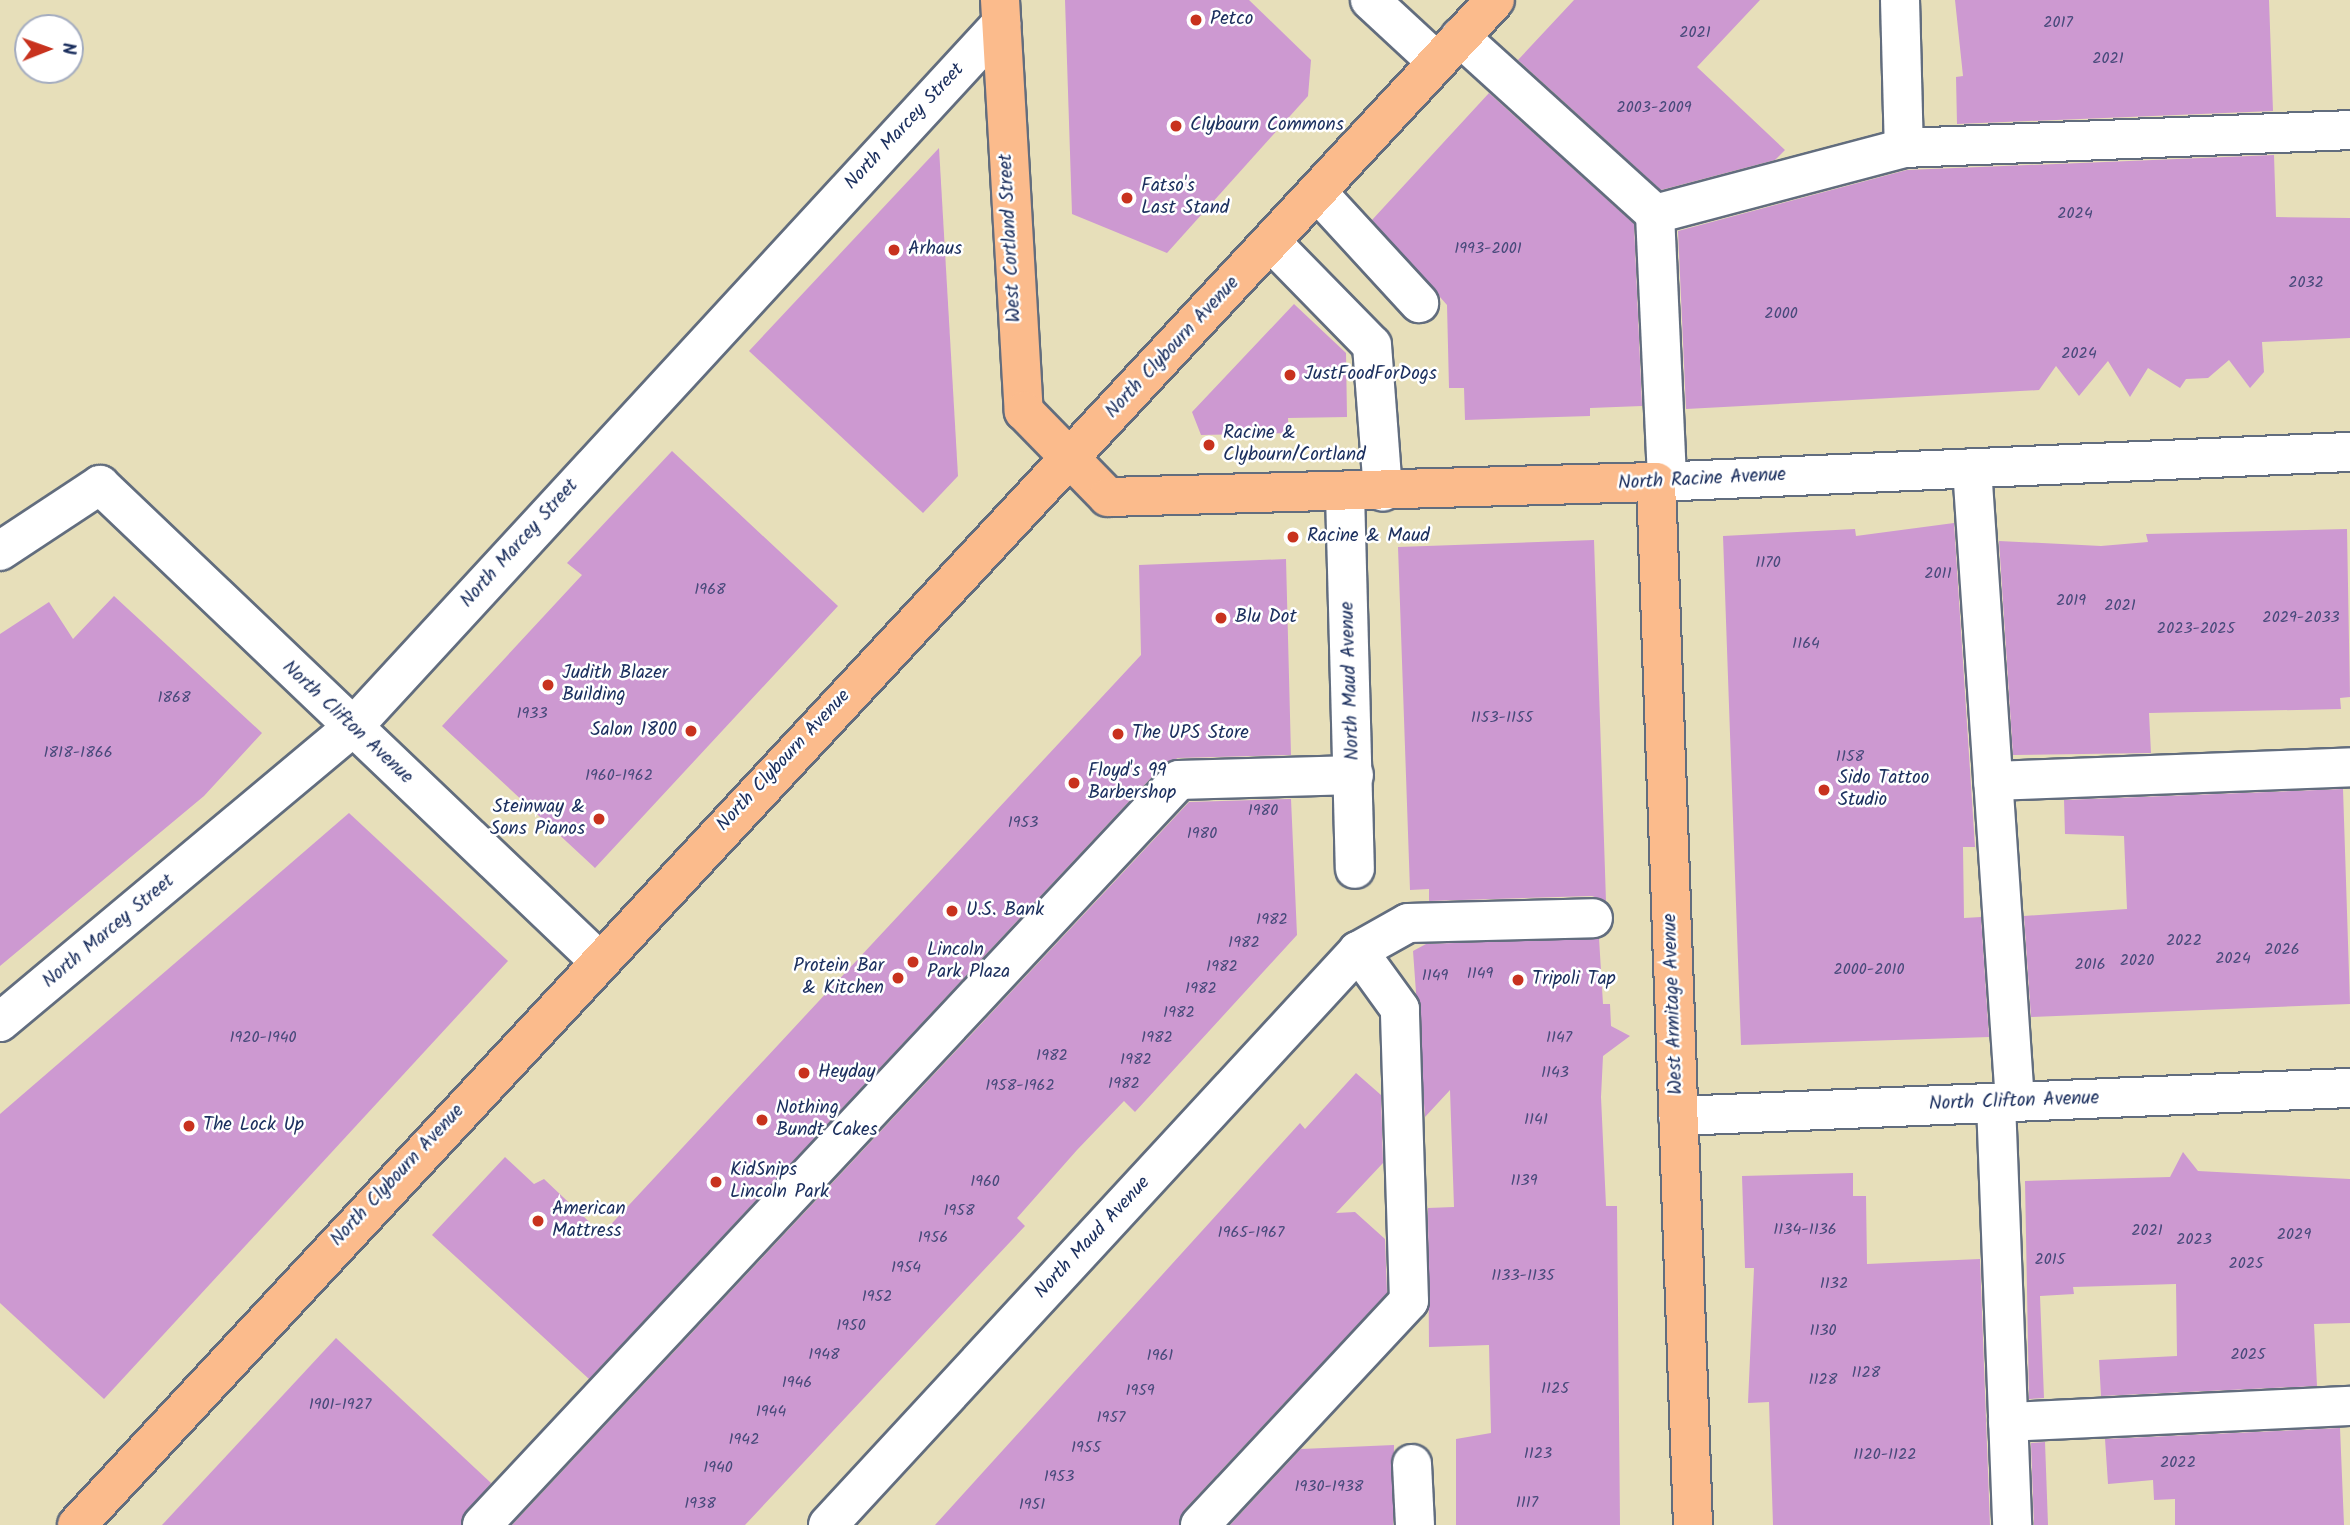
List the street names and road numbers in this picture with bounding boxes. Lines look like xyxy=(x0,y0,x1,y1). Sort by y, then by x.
street label: North Marcey Street xyxy=(840,59,970,195)
street label: West Cortland Street xyxy=(995,153,1027,323)
street label: North Clybourn Avenue xyxy=(1101,272,1245,424)
street label: North Racine Avenue xyxy=(1617,464,1787,496)
street label: North Marcey Street xyxy=(456,475,584,613)
street label: North Maud Avenue xyxy=(1337,601,1365,761)
street label: North Clifton Avenue xyxy=(277,657,417,789)
street label: North Clybourn Avenue xyxy=(712,685,856,837)
street label: North Marcey Street xyxy=(39,870,179,994)
street label: West Armitage Avenue xyxy=(1659,913,1689,1095)
street label: North Clifton Avenue xyxy=(1929,1088,2099,1116)
street label: North Clybourn Avenue xyxy=(326,1100,470,1252)
street label: North Maud Avenue xyxy=(1030,1172,1156,1304)

